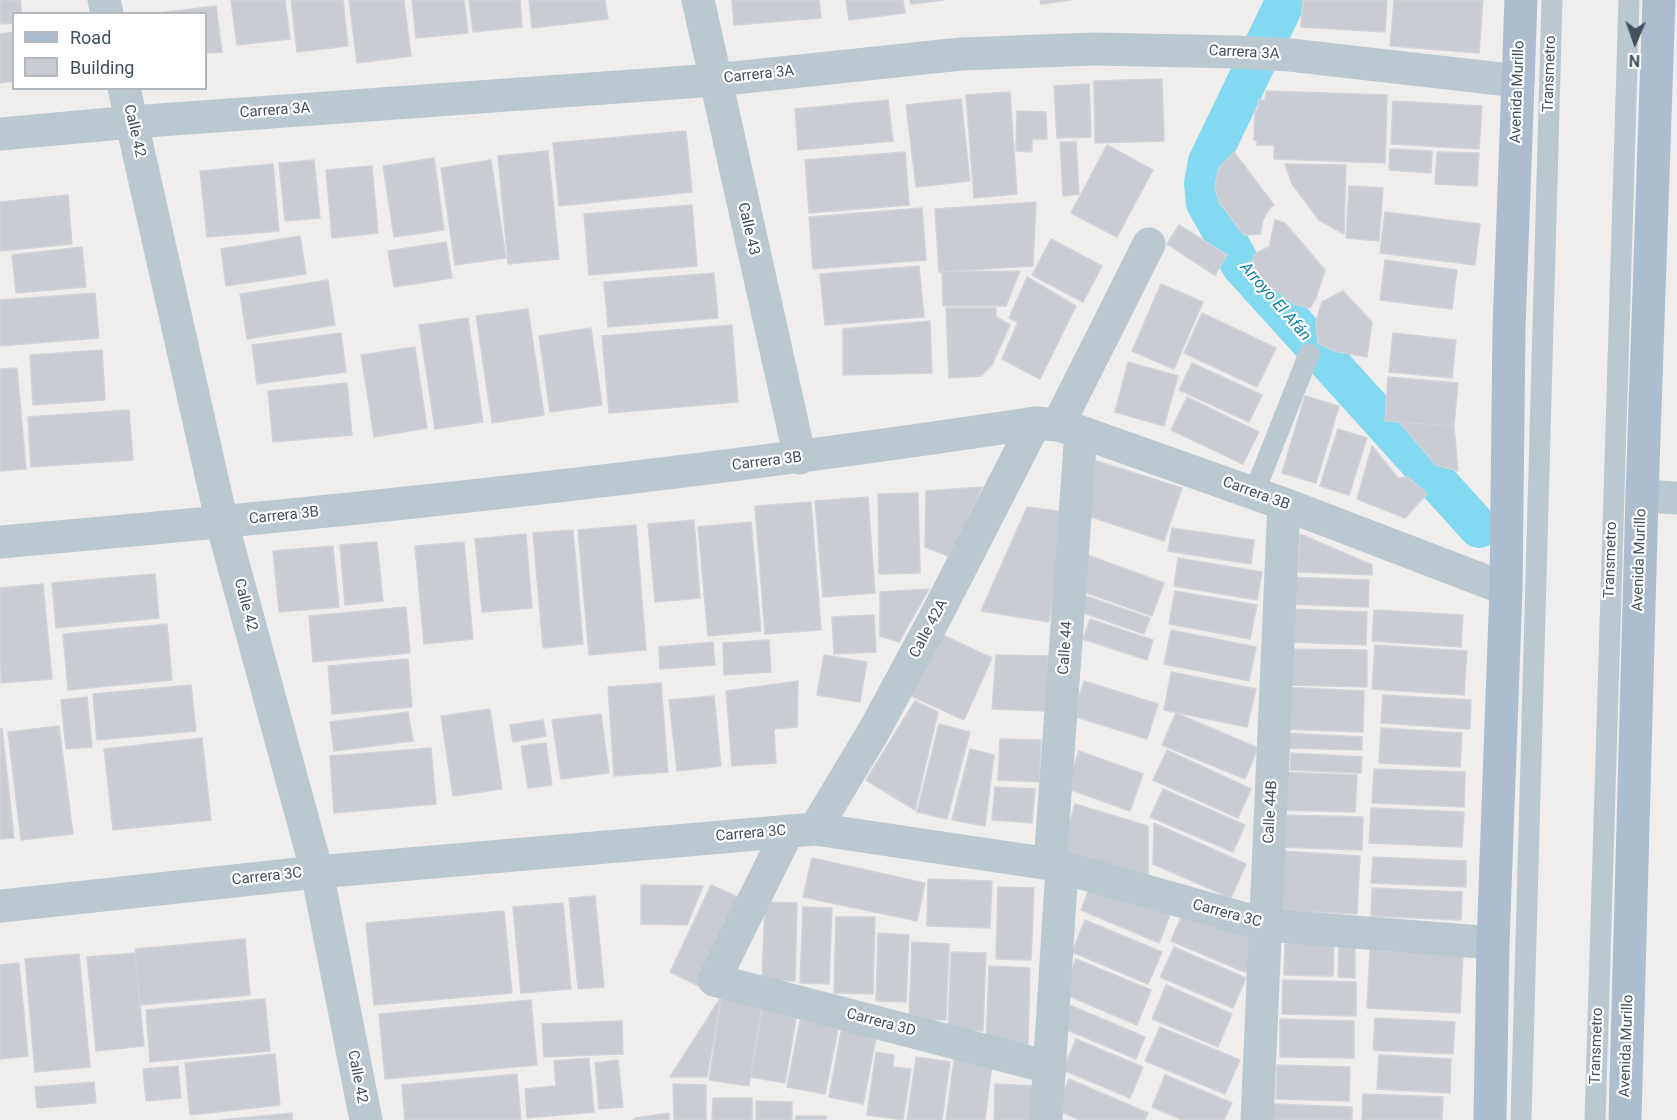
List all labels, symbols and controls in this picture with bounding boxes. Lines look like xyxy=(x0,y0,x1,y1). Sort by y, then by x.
legend xyxy=(12,12,207,90)
north arrow xyxy=(1605,12,1665,72)
text: Road xyxy=(70,27,111,48)
street label: Transmetro xyxy=(1540,35,1560,113)
street label: Avenida Murillo xyxy=(1507,40,1529,144)
street label: Carrera 3A xyxy=(1208,42,1280,64)
text: N xyxy=(1628,51,1640,70)
text: Building xyxy=(70,57,134,78)
street label: Carrera 3A xyxy=(723,62,795,88)
street label: Carrera 3A xyxy=(239,100,311,122)
street label: Calle 42 xyxy=(119,103,149,159)
street label: Calle 43 xyxy=(733,201,763,257)
water label: Arroyo El Afán xyxy=(1236,259,1314,345)
street label: Carrera 3B xyxy=(731,449,803,475)
street label: Carrera 3B xyxy=(1220,474,1292,514)
street label: Carrera 3B xyxy=(248,503,320,529)
street label: Avenida Murillo xyxy=(1629,508,1651,612)
street label: Transmetro xyxy=(1601,521,1621,599)
street label: Calle 42 xyxy=(229,577,261,633)
street label: Calle 42A xyxy=(906,597,952,661)
street label: Calle 44 xyxy=(1055,621,1077,675)
street label: Calle 44B xyxy=(1260,780,1282,844)
street label: Carrera 3C xyxy=(715,822,787,846)
street label: Carrera 3C xyxy=(231,864,303,890)
street label: Carrera 3C xyxy=(1190,896,1264,932)
street label: Avenida Murillo xyxy=(1616,994,1638,1098)
street label: Carrera 3D xyxy=(844,1005,918,1041)
street label: Transmetro xyxy=(1587,1007,1607,1085)
street label: Calle 42 xyxy=(343,1049,371,1105)

